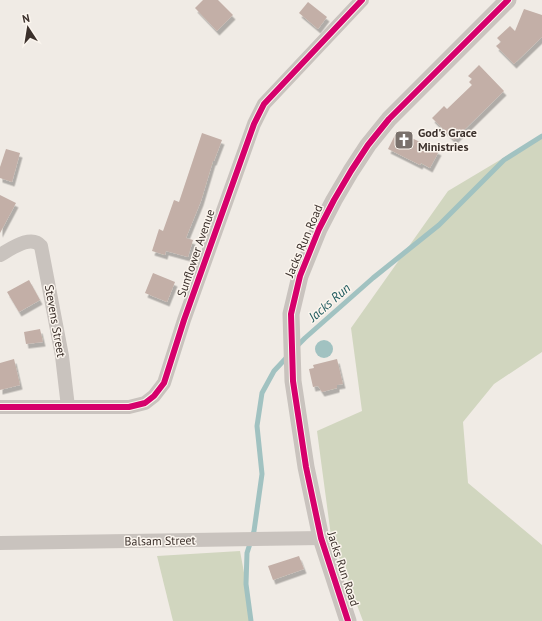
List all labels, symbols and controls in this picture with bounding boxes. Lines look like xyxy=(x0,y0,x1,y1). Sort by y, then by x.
north arrow xyxy=(8,8,48,48)
text: N xyxy=(21,11,31,26)
place label: God's Grace Ministries xyxy=(418,125,477,154)
church icon: God's Grace Ministries xyxy=(393,129,415,151)
street label: Jacks Run Road xyxy=(281,202,326,280)
street label: Sunflower Avenue xyxy=(173,207,218,299)
water label: Jacks Run xyxy=(304,279,354,326)
street label: Stevens Street xyxy=(42,283,69,358)
street label: Jacks Run Road xyxy=(324,529,363,608)
street label: Balsam Street xyxy=(124,532,196,549)

